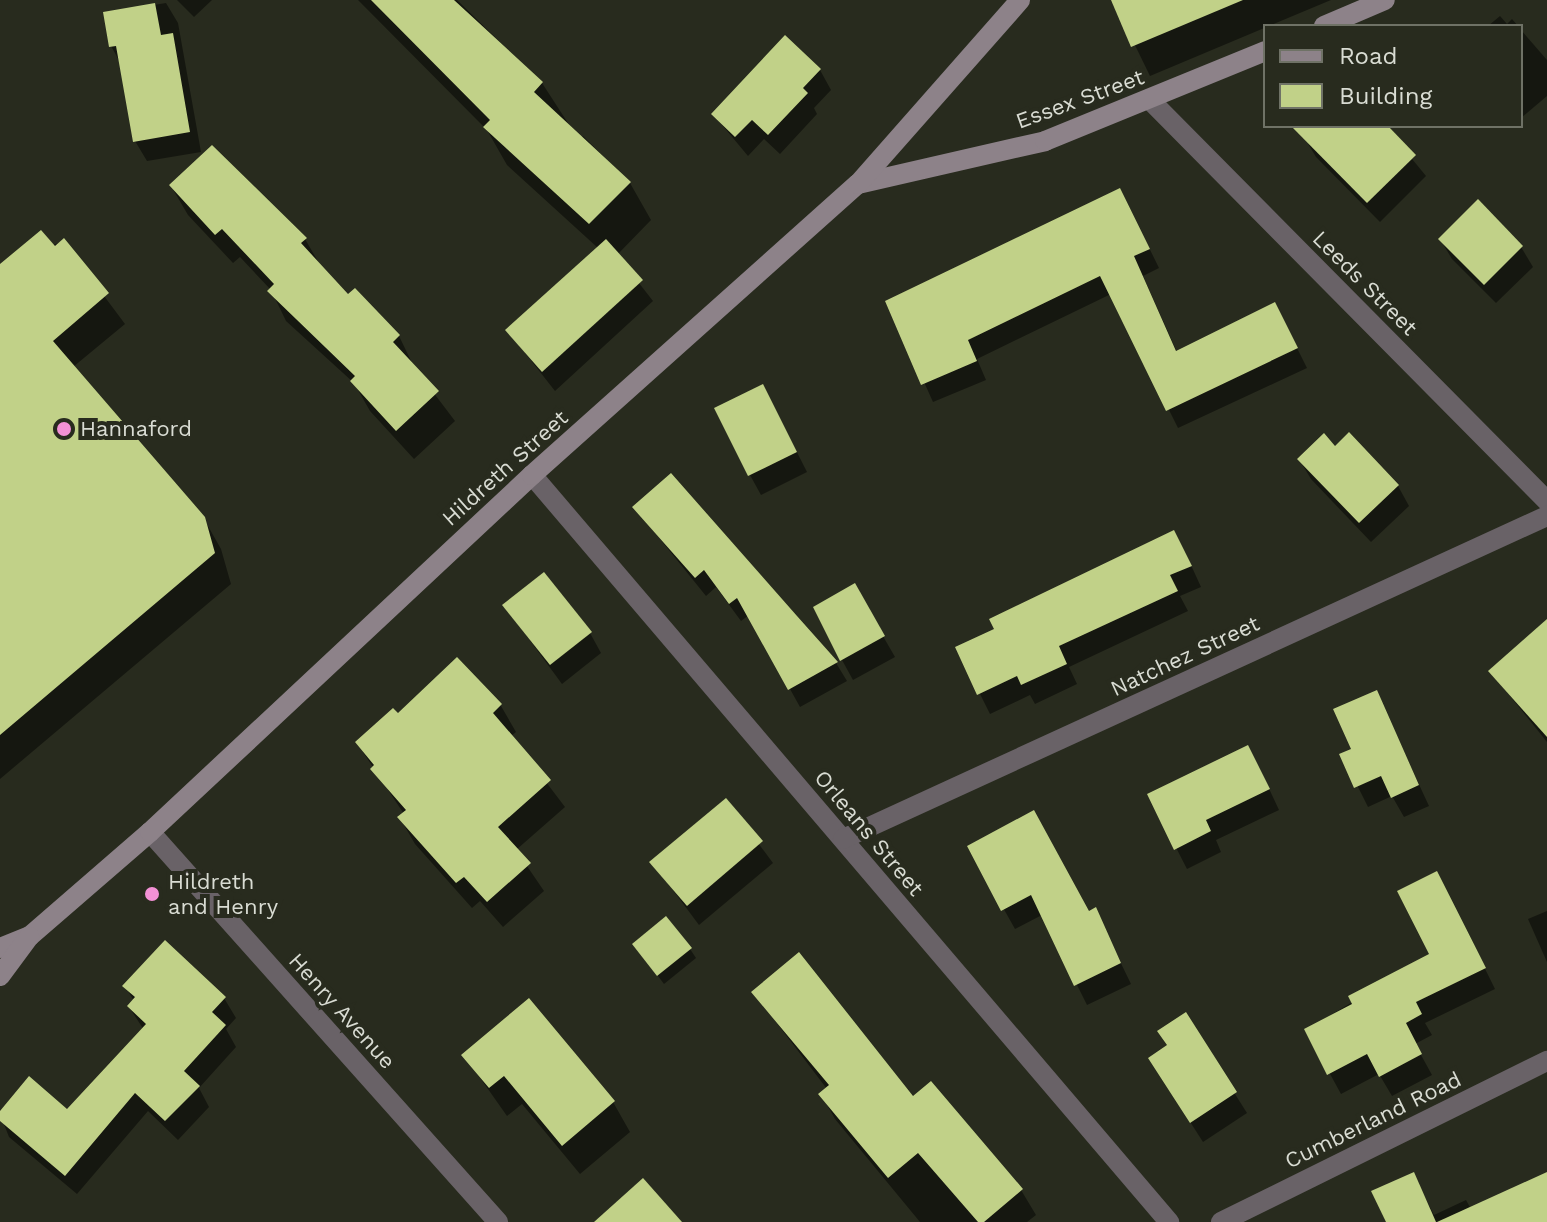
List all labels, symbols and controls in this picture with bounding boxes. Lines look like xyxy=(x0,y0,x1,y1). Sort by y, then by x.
legend xyxy=(1263,24,1523,128)
text: Road xyxy=(1339,42,1398,70)
street label: Essex Street xyxy=(1012,64,1148,134)
text: Building xyxy=(1339,82,1432,110)
street label: Leeds Street xyxy=(1307,225,1423,341)
street label: Hildreth Street xyxy=(437,405,573,531)
place label: Hannaford xyxy=(80,416,192,442)
marker: Hannaford xyxy=(55,420,73,438)
street label: Natchez Street xyxy=(1106,610,1264,702)
street label: Orleans Street xyxy=(809,765,929,901)
place label: Hildreth and Henry xyxy=(168,868,278,920)
marker: Hildreth and Henry xyxy=(143,885,161,903)
street label: Henry Avenue xyxy=(283,947,401,1075)
street label: Cumberland Road xyxy=(1281,1066,1465,1174)

